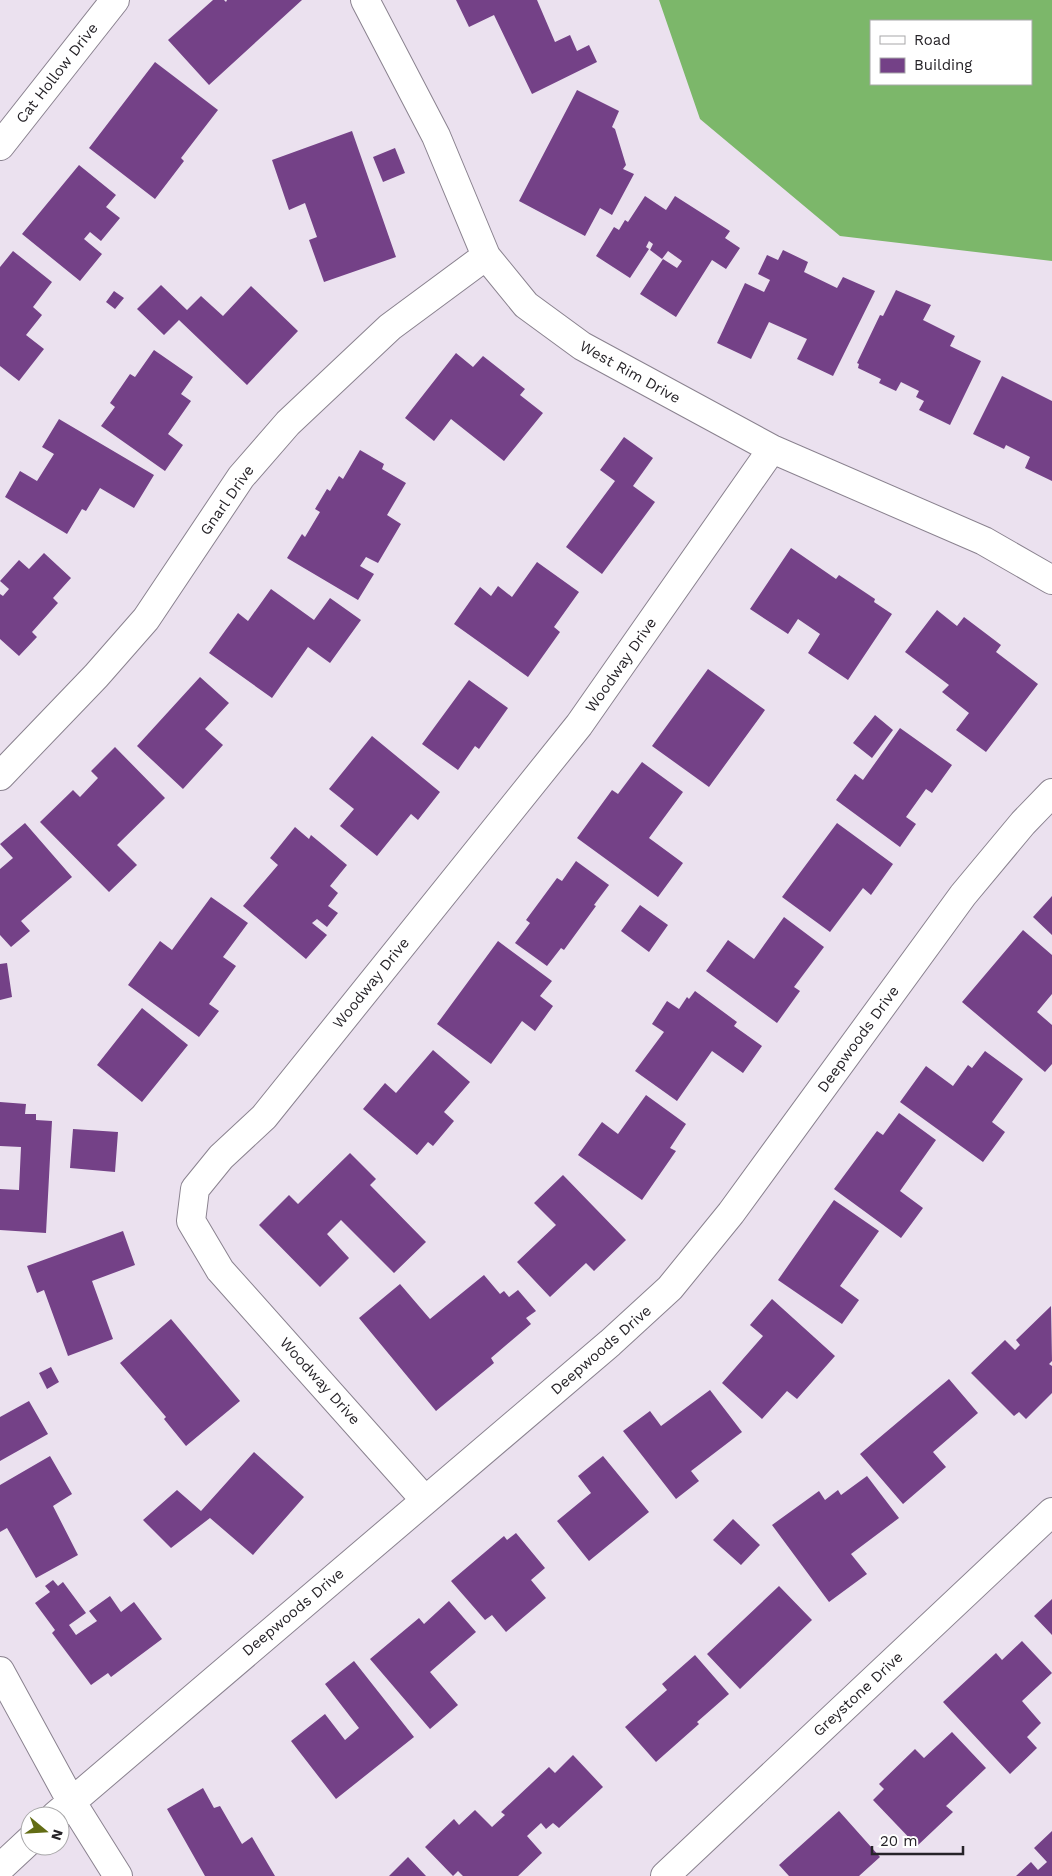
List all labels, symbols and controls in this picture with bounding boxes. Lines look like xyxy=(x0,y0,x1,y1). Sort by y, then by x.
street label: Cat Hollow Drive xyxy=(12,19,102,127)
legend xyxy=(870,20,1032,85)
text: Road xyxy=(914,31,951,49)
text: Building xyxy=(914,56,972,74)
street label: West Rim Drive xyxy=(576,337,684,407)
street label: Gnarl Drive xyxy=(196,462,258,538)
street label: Woodway Drive xyxy=(582,614,660,716)
street label: Woodway Drive xyxy=(329,934,413,1032)
street label: Deepwoods Drive xyxy=(813,982,903,1096)
street label: Deepwoods Drive xyxy=(547,1301,655,1399)
street label: Woodway Drive xyxy=(276,1334,364,1428)
street label: Deepwoods Drive xyxy=(238,1564,348,1660)
street label: Greystone Drive xyxy=(809,1648,907,1740)
north arrow xyxy=(20,1806,70,1856)
scale bar xyxy=(872,1824,963,1856)
text: N xyxy=(48,1828,67,1842)
text: 20 m xyxy=(880,1832,918,1850)

